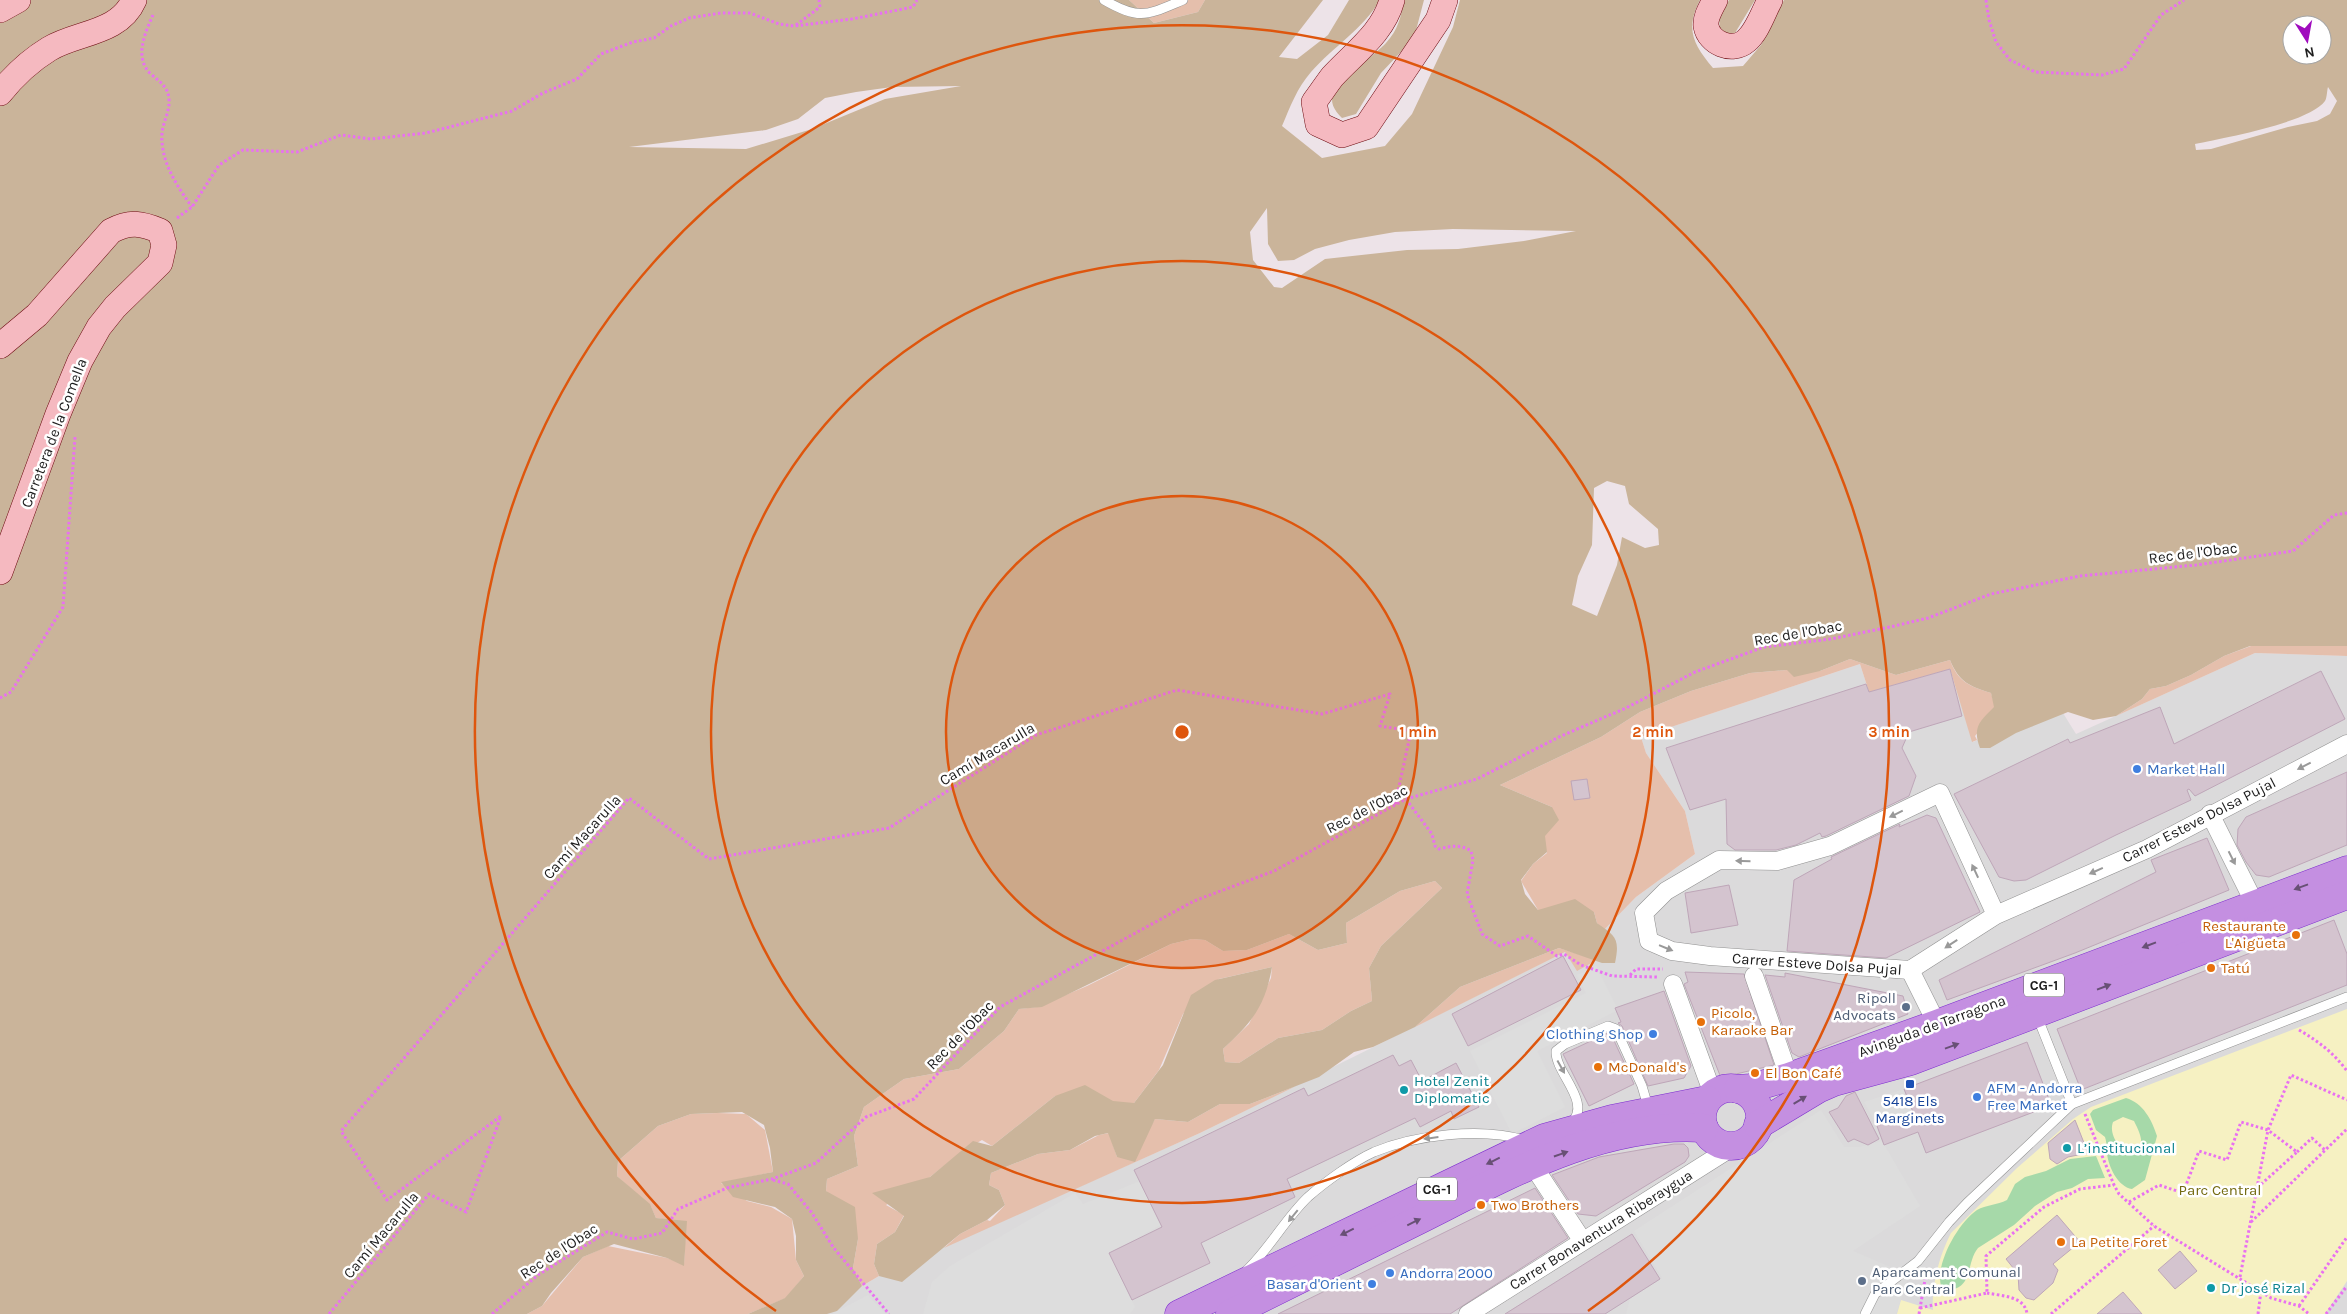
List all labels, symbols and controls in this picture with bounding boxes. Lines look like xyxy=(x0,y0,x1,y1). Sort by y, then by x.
north arrow xyxy=(2282,15,2332,65)
text: N xyxy=(2303,43,2316,62)
street label: Carretera de la Comella xyxy=(17,356,91,510)
street label: Rec de l'Obac xyxy=(2148,539,2238,567)
street label: Rec de l'Obac xyxy=(1753,616,1843,650)
street label: Camí Macarulla xyxy=(936,719,1038,789)
centre of rings xyxy=(1173,723,1191,741)
text: 1 min xyxy=(1399,723,1437,741)
text: 2 min xyxy=(1632,723,1674,741)
text: 3 min xyxy=(1868,723,1910,741)
place label: Market Hall xyxy=(2147,760,2225,778)
one-way arrow xyxy=(2296,762,2311,770)
marker: Market Hall xyxy=(2131,763,2143,775)
street label: Carrer Esteve Dolsa Pujal xyxy=(2119,773,2279,867)
street label: Rec de l'Obac xyxy=(1323,781,1411,837)
street label: Camí Macarulla xyxy=(539,791,625,883)
one-way arrow xyxy=(1889,810,1903,818)
one-way arrow xyxy=(2228,851,2236,865)
one-way arrow xyxy=(1734,856,1750,864)
one-way arrow xyxy=(1971,864,1979,878)
one-way arrow xyxy=(2089,868,2103,876)
one-way arrow xyxy=(2293,883,2308,891)
place label: Restaurante L'Aigüeta xyxy=(2202,917,2286,952)
marker: Restaurante L'Aigüeta xyxy=(2290,929,2302,941)
one-way arrow xyxy=(1945,939,1958,948)
one-way arrow xyxy=(2142,941,2157,949)
one-way arrow xyxy=(1659,944,1674,952)
street label: Carrer Esteve Dolsa Pujal xyxy=(1732,949,1902,979)
place label: Tatú xyxy=(2221,959,2250,977)
marker: Tatú xyxy=(2205,962,2217,974)
road number: CG-1 xyxy=(2024,974,2064,996)
one-way arrow xyxy=(2097,983,2111,991)
place label: Ripoll Advocats xyxy=(1833,989,1896,1024)
street label: Avinguda de Tarragona xyxy=(1856,991,2008,1061)
street label: Rec de l'Obac xyxy=(923,997,997,1073)
marker: Ripoll Advocats xyxy=(1900,1001,1912,1013)
place label: Picolo, Karaoke Bar xyxy=(1711,1004,1794,1039)
marker: Picolo, Karaoke Bar xyxy=(1695,1016,1707,1028)
place label: Clothing Shop xyxy=(1546,1025,1643,1043)
marker: Clothing Shop xyxy=(1647,1028,1659,1040)
one-way arrow xyxy=(1945,1042,1960,1050)
place label: McDonald's xyxy=(1608,1058,1687,1076)
one-way arrow xyxy=(1556,1060,1565,1074)
marker: McDonald's xyxy=(1592,1061,1604,1073)
place label: El Bon Café xyxy=(1765,1064,1842,1082)
marker: El Bon Café xyxy=(1749,1067,1761,1079)
place label: Hotel Zenit Diplomatic xyxy=(1414,1072,1490,1107)
marker: 5418 Els Marginets xyxy=(1904,1078,1916,1090)
place label: AFM - Andorra Free Market xyxy=(1987,1079,2082,1114)
marker: Hotel Zenit Diplomatic xyxy=(1398,1084,1410,1096)
marker: AFM - Andorra Free Market xyxy=(1971,1091,1983,1103)
place label: 5418 Els Marginets xyxy=(1875,1092,1945,1127)
one-way arrow xyxy=(1793,1095,1806,1104)
one-way arrow xyxy=(1423,1134,1439,1142)
place label: L’institucional xyxy=(2077,1139,2175,1157)
marker: L’institucional xyxy=(2061,1142,2073,1154)
one-way arrow xyxy=(1554,1150,1569,1157)
one-way arrow xyxy=(1486,1158,1500,1166)
street label: Carrer Bonaventura Riberaygua xyxy=(1506,1166,1696,1294)
road number: CG-1 xyxy=(1417,1178,1457,1200)
park label: Parc Central xyxy=(2179,1181,2261,1199)
street label: Camí Macarulla xyxy=(340,1188,422,1282)
place label: Two Brothers xyxy=(1491,1196,1579,1214)
marker: Two Brothers xyxy=(1475,1199,1487,1211)
one-way arrow xyxy=(1288,1210,1299,1222)
one-way arrow xyxy=(1407,1218,1421,1226)
street label: Rec de l'Obac xyxy=(517,1219,601,1283)
one-way arrow xyxy=(1340,1228,1354,1236)
place label: La Petite Foret xyxy=(2071,1233,2168,1251)
marker: La Petite Foret xyxy=(2055,1236,2067,1248)
place label: Aparcament Comunal Parc Central xyxy=(1872,1263,2021,1298)
place label: Andorra 2000 xyxy=(1400,1264,1493,1282)
marker: Andorra 2000 xyxy=(1384,1267,1396,1279)
place label: Basar d'Orient xyxy=(1266,1275,1362,1293)
marker: Aparcament Comunal Parc Central xyxy=(1856,1275,1868,1287)
marker: Basar d'Orient xyxy=(1366,1278,1378,1290)
place label: Dr josé Rizal xyxy=(2221,1279,2305,1297)
marker: Dr josé Rizal xyxy=(2205,1282,2217,1294)

